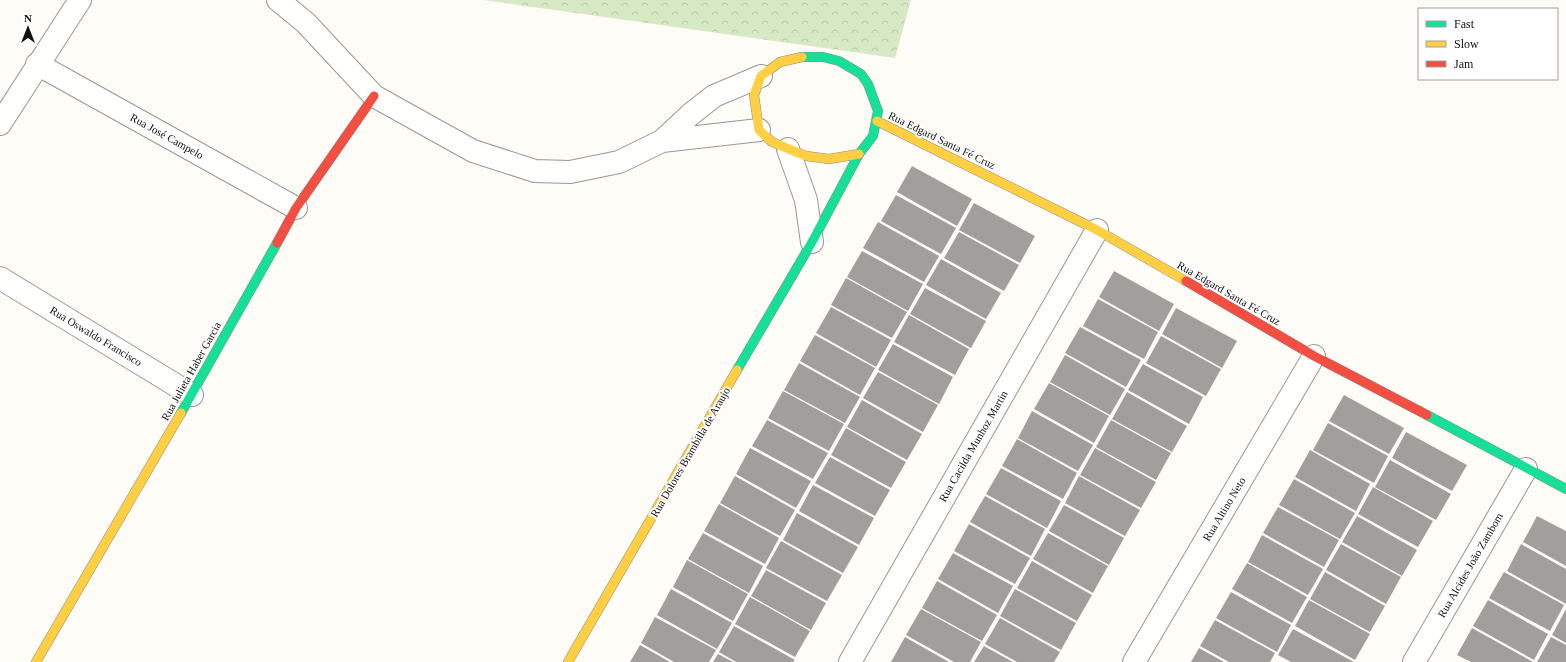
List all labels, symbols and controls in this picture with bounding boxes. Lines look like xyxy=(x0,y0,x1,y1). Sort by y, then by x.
north arrow xyxy=(8,8,48,48)
legend xyxy=(1418,8,1558,80)
text: N xyxy=(24,12,32,24)
text: Fast xyxy=(1454,17,1475,31)
text: Slow xyxy=(1454,37,1479,51)
text: Jam xyxy=(1454,57,1474,71)
street label: Rua Edgard Santa Fé Cruz xyxy=(887,109,997,171)
street label: Rua José Campelo xyxy=(128,111,206,161)
street label: Rua Edgard Santa Fé Cruz xyxy=(1175,258,1283,328)
street label: Rua Oswaldo Francisco xyxy=(48,304,145,368)
street label: Rua Julieta Haber Garcia xyxy=(159,320,223,422)
street label: Rua Dolores Brambilla de Araujo xyxy=(648,385,732,519)
street label: Rua Cacilda Munhoz Martin xyxy=(936,388,1010,504)
street label: Rua Altino Neto xyxy=(1200,475,1248,543)
street label: Rua Alcides João Zambom xyxy=(1435,510,1505,619)

